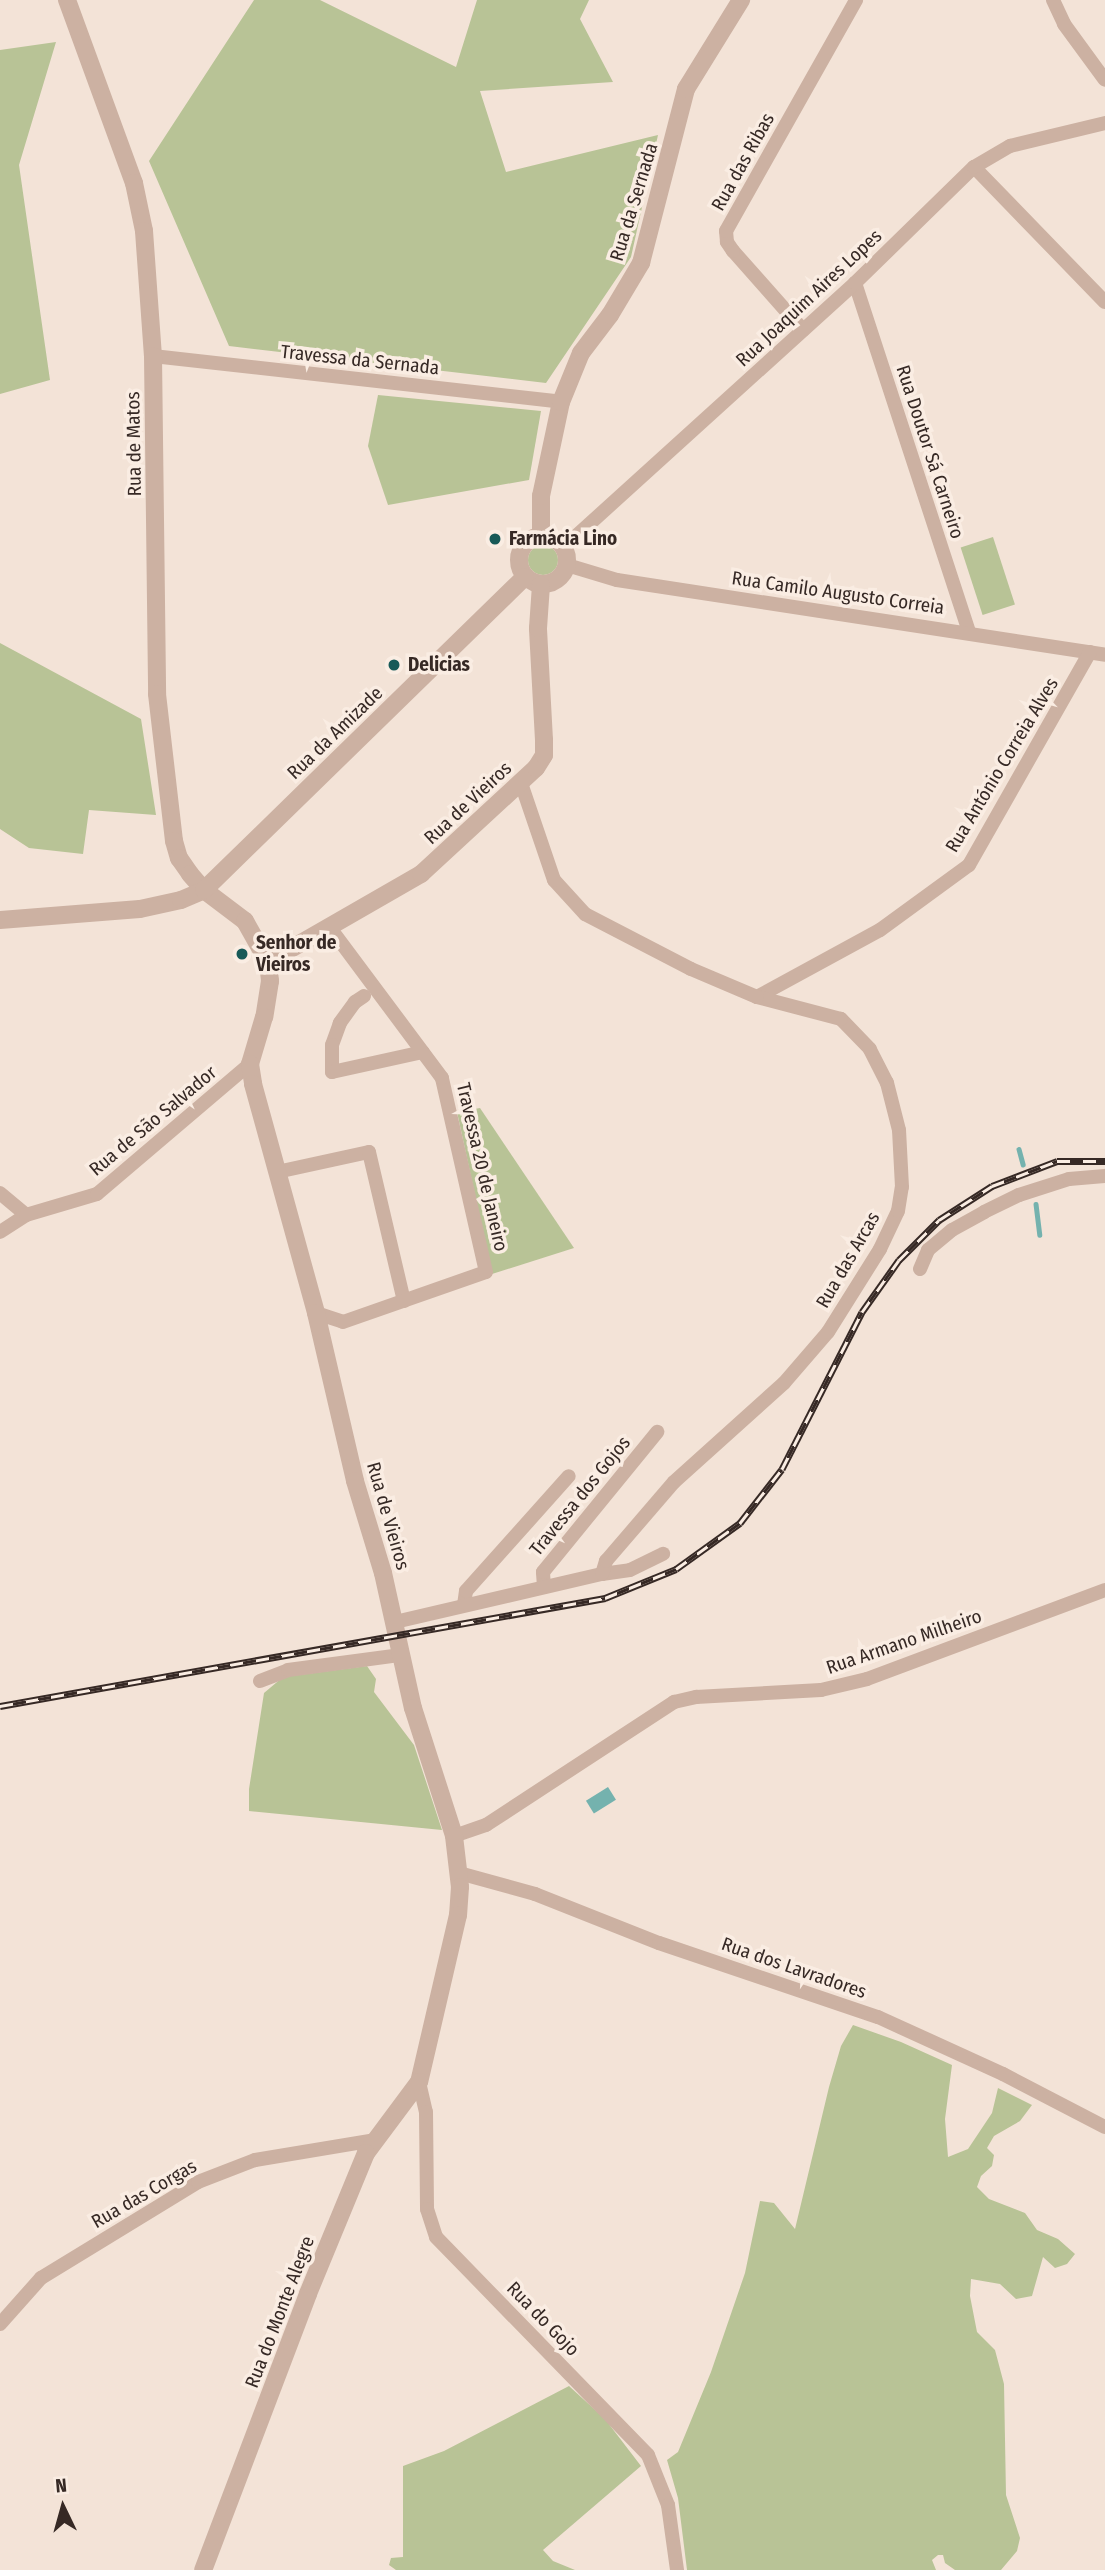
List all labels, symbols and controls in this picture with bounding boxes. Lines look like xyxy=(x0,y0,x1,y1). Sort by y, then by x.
street label: Rua das Ribas xyxy=(707,109,779,215)
street label: Rua da Sernada xyxy=(605,140,663,264)
street label: Rua Joaquim Aires Lopes xyxy=(731,225,887,371)
street label: Travessa da Sernada xyxy=(280,340,440,380)
street label: Rua Doutor Sá Carneiro xyxy=(891,362,969,542)
street label: Rua de Matos xyxy=(122,391,146,497)
place label: Farmácia Lino xyxy=(509,528,617,550)
marker: Farmácia Lino xyxy=(487,531,503,547)
street label: Rua Camilo Augusto Correia xyxy=(730,567,946,619)
place label: Delicias xyxy=(408,654,470,676)
marker: Delicias xyxy=(386,657,402,673)
street label: Rua António Correia Alves xyxy=(941,673,1063,857)
street label: Rua da Amizade xyxy=(283,682,387,784)
street label: Rua de Vieiros xyxy=(420,757,516,849)
place label: Senhor de Vieiros xyxy=(256,932,336,976)
marker: Senhor de Vieiros xyxy=(234,946,250,962)
street label: Rua de São Salvador xyxy=(85,1061,221,1181)
street label: Travessa 20 de Janeiro xyxy=(452,1080,512,1254)
street label: Rua das Arcas xyxy=(811,1208,885,1312)
street label: Travessa dos Gojos xyxy=(525,1432,635,1560)
street label: Rua de Vieiros xyxy=(362,1460,414,1572)
street label: Rua Armano Milheiro xyxy=(823,1605,985,1679)
street label: Rua dos Lavradores xyxy=(719,1933,869,2003)
street label: Rua das Corgas xyxy=(87,2155,201,2233)
street label: Rua do Monte Alegre xyxy=(241,2233,319,2391)
street label: Rua do Gojo xyxy=(502,2277,584,2361)
north arrow xyxy=(28,2472,98,2542)
text: N xyxy=(54,2474,68,2498)

